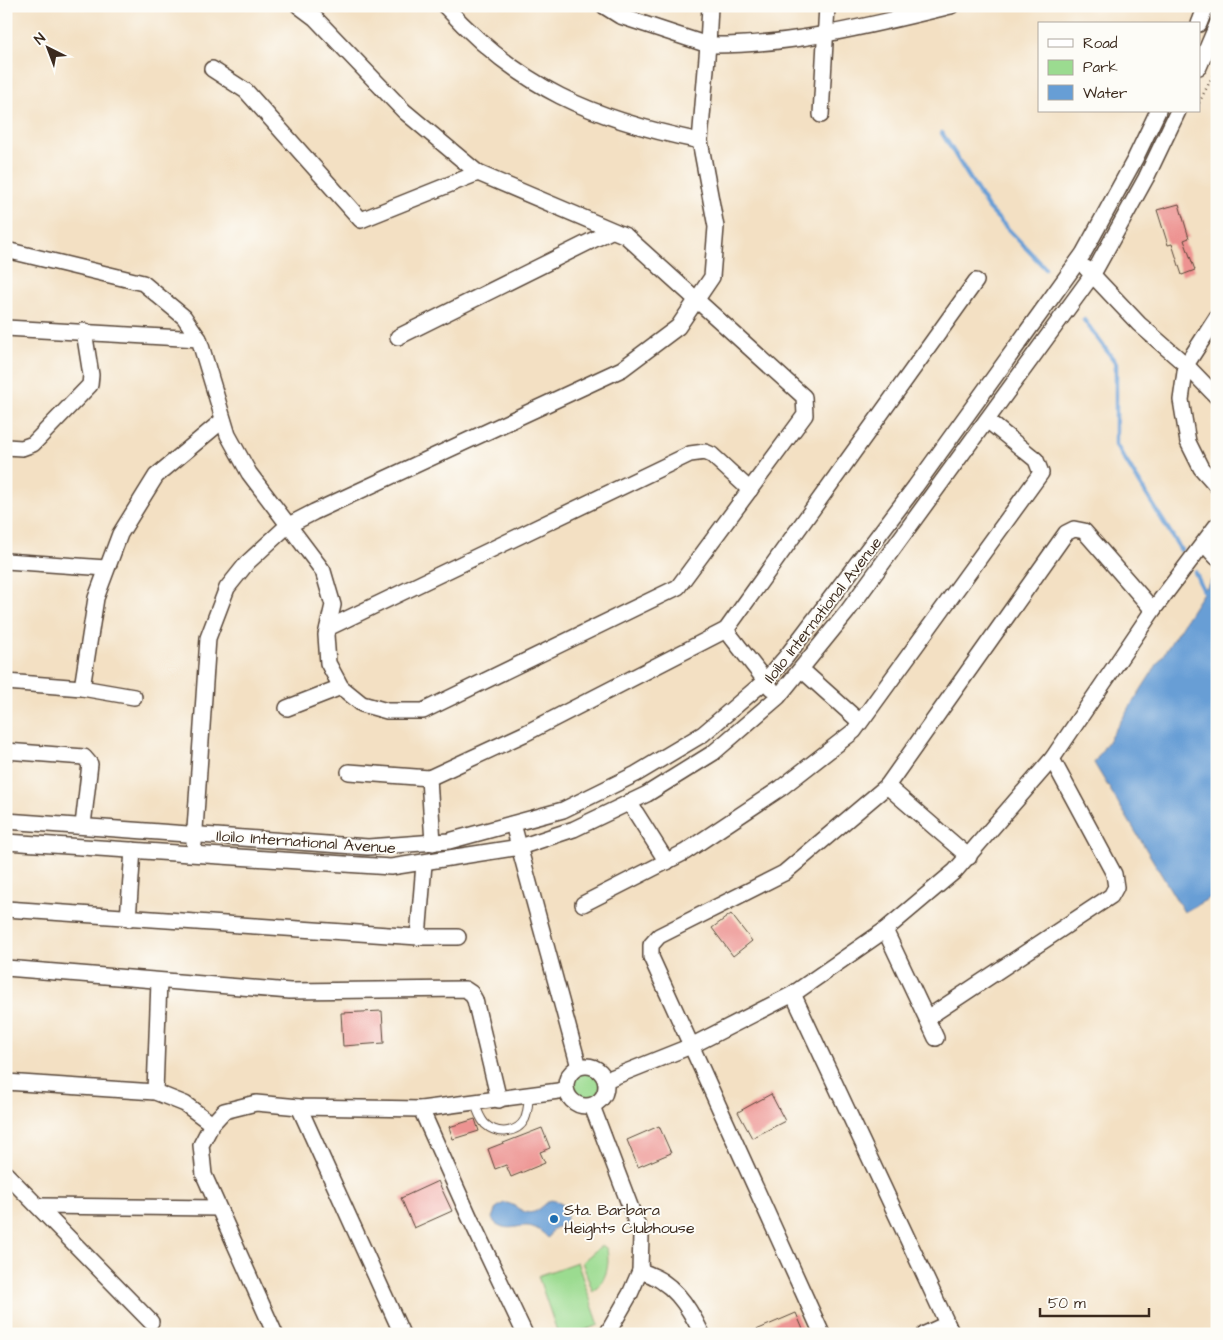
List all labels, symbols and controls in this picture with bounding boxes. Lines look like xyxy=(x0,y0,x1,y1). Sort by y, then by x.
north arrow xyxy=(22,22,72,72)
legend xyxy=(1038,22,1200,112)
text: N xyxy=(30,29,50,49)
text: Road xyxy=(1083,33,1118,54)
text: Park xyxy=(1083,57,1118,78)
text: Water xyxy=(1083,83,1127,104)
street label: Iloilo International Avenue xyxy=(759,532,887,688)
street label: Iloilo International Avenue xyxy=(216,825,397,859)
place label: Sta. Barbara Heights Clubhouse xyxy=(564,1199,695,1240)
marker: Sta. Barbara Heights Clubhouse xyxy=(548,1213,560,1225)
scale bar xyxy=(1040,1285,1149,1317)
text: 50 m xyxy=(1048,1293,1086,1314)

